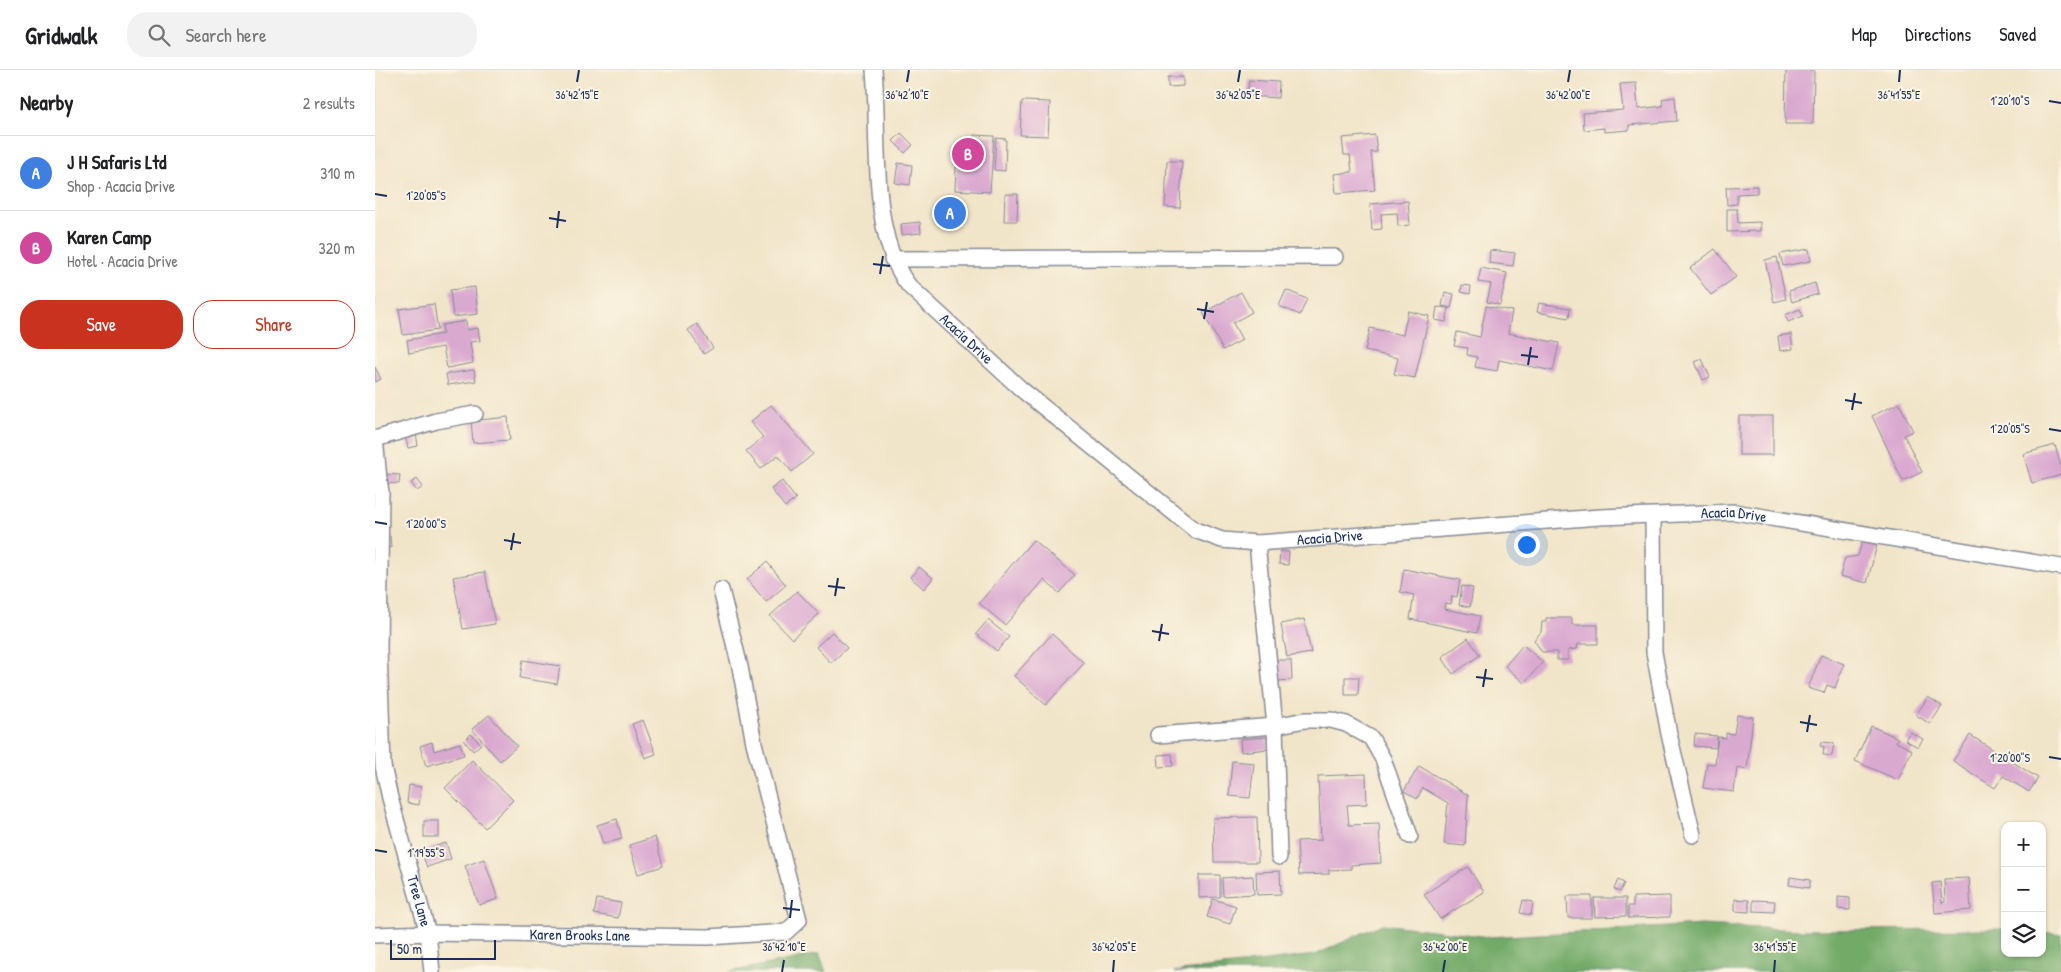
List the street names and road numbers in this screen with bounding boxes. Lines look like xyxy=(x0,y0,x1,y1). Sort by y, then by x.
street label: Acacia Drive xyxy=(935,308,998,368)
street label: Acacia Drive xyxy=(1701,501,1768,527)
street label: Acacia Drive xyxy=(1296,524,1363,550)
street label: Tree Lane xyxy=(402,873,437,929)
street label: Karen Brooks Lane xyxy=(529,923,631,946)

